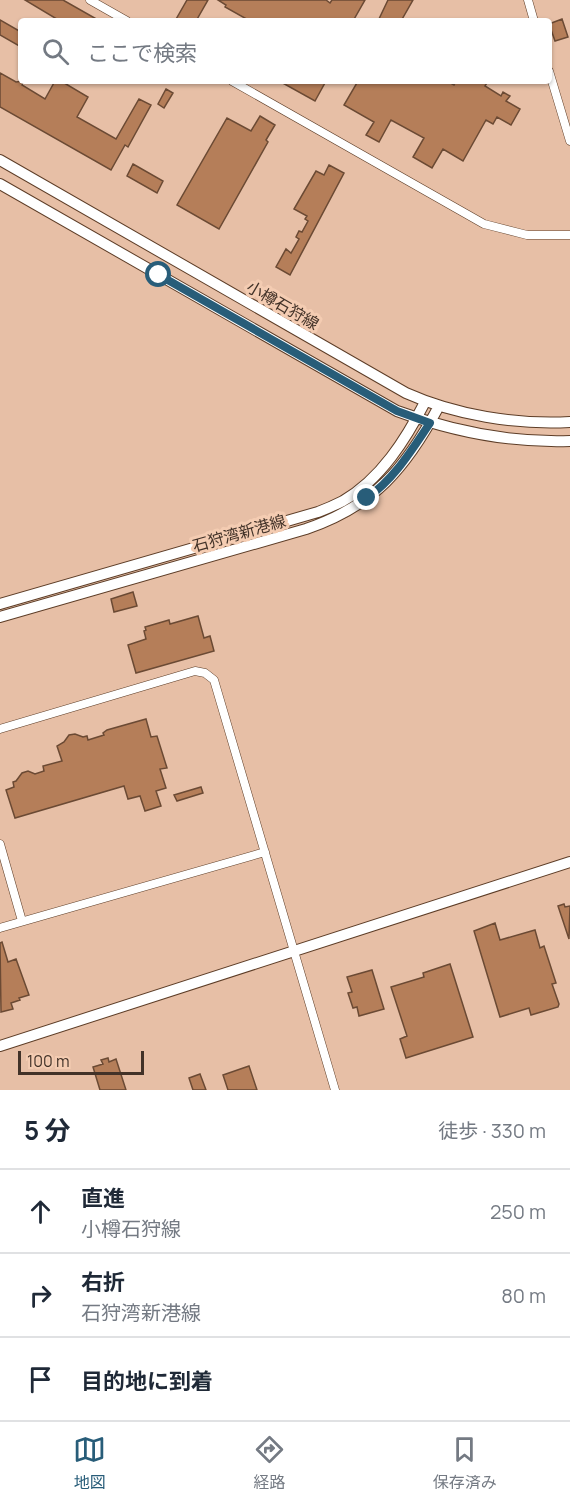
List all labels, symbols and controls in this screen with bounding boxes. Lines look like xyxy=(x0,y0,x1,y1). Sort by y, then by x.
search box xyxy=(18,18,552,84)
icon: search xyxy=(39,35,72,68)
text: ここで検索 xyxy=(87,38,197,68)
route start xyxy=(145,261,171,287)
street label: 小樽石狩線 xyxy=(243,275,323,335)
route end xyxy=(353,484,379,510)
street label: 石狩湾新港線 xyxy=(190,509,288,557)
scale bar xyxy=(18,1048,144,1076)
text: 100 m xyxy=(27,1050,70,1072)
text: 5 分 xyxy=(24,1112,70,1148)
text: 徒歩 · 330 m xyxy=(438,1117,546,1144)
text: 直進 xyxy=(81,1183,125,1213)
icon: ahead xyxy=(24,1195,57,1228)
text: 250 m xyxy=(490,1198,546,1225)
text: 小樽石狩線 xyxy=(81,1215,181,1242)
text: 右折 xyxy=(81,1267,125,1297)
icon: right xyxy=(24,1279,57,1312)
text: 80 m xyxy=(501,1282,546,1309)
text: 石狩湾新港線 xyxy=(81,1299,201,1326)
icon: arrive xyxy=(24,1363,57,1396)
text: 目的地に到着 xyxy=(81,1366,213,1396)
tab: 地図 xyxy=(73,1433,106,1493)
tab: 経路 xyxy=(253,1433,286,1493)
tab: 保存済み xyxy=(433,1433,497,1493)

